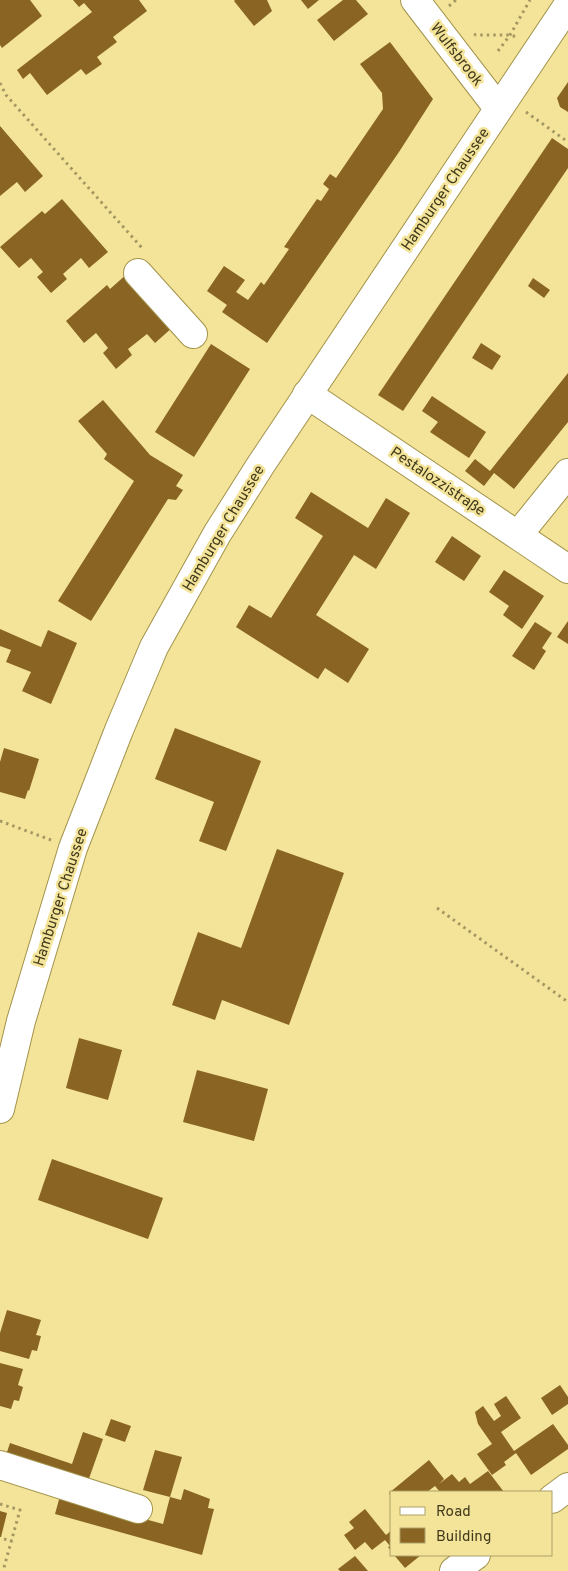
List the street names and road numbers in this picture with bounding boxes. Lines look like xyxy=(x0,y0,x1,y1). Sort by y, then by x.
street label: Wulfsbrook xyxy=(425,19,487,90)
street label: Hamburger Chaussee xyxy=(398,125,494,255)
street label: Pestalozzistraße xyxy=(386,443,488,521)
street label: Hamburger Chaussee xyxy=(179,462,270,595)
street label: Hamburger Chaussee xyxy=(30,826,93,969)

